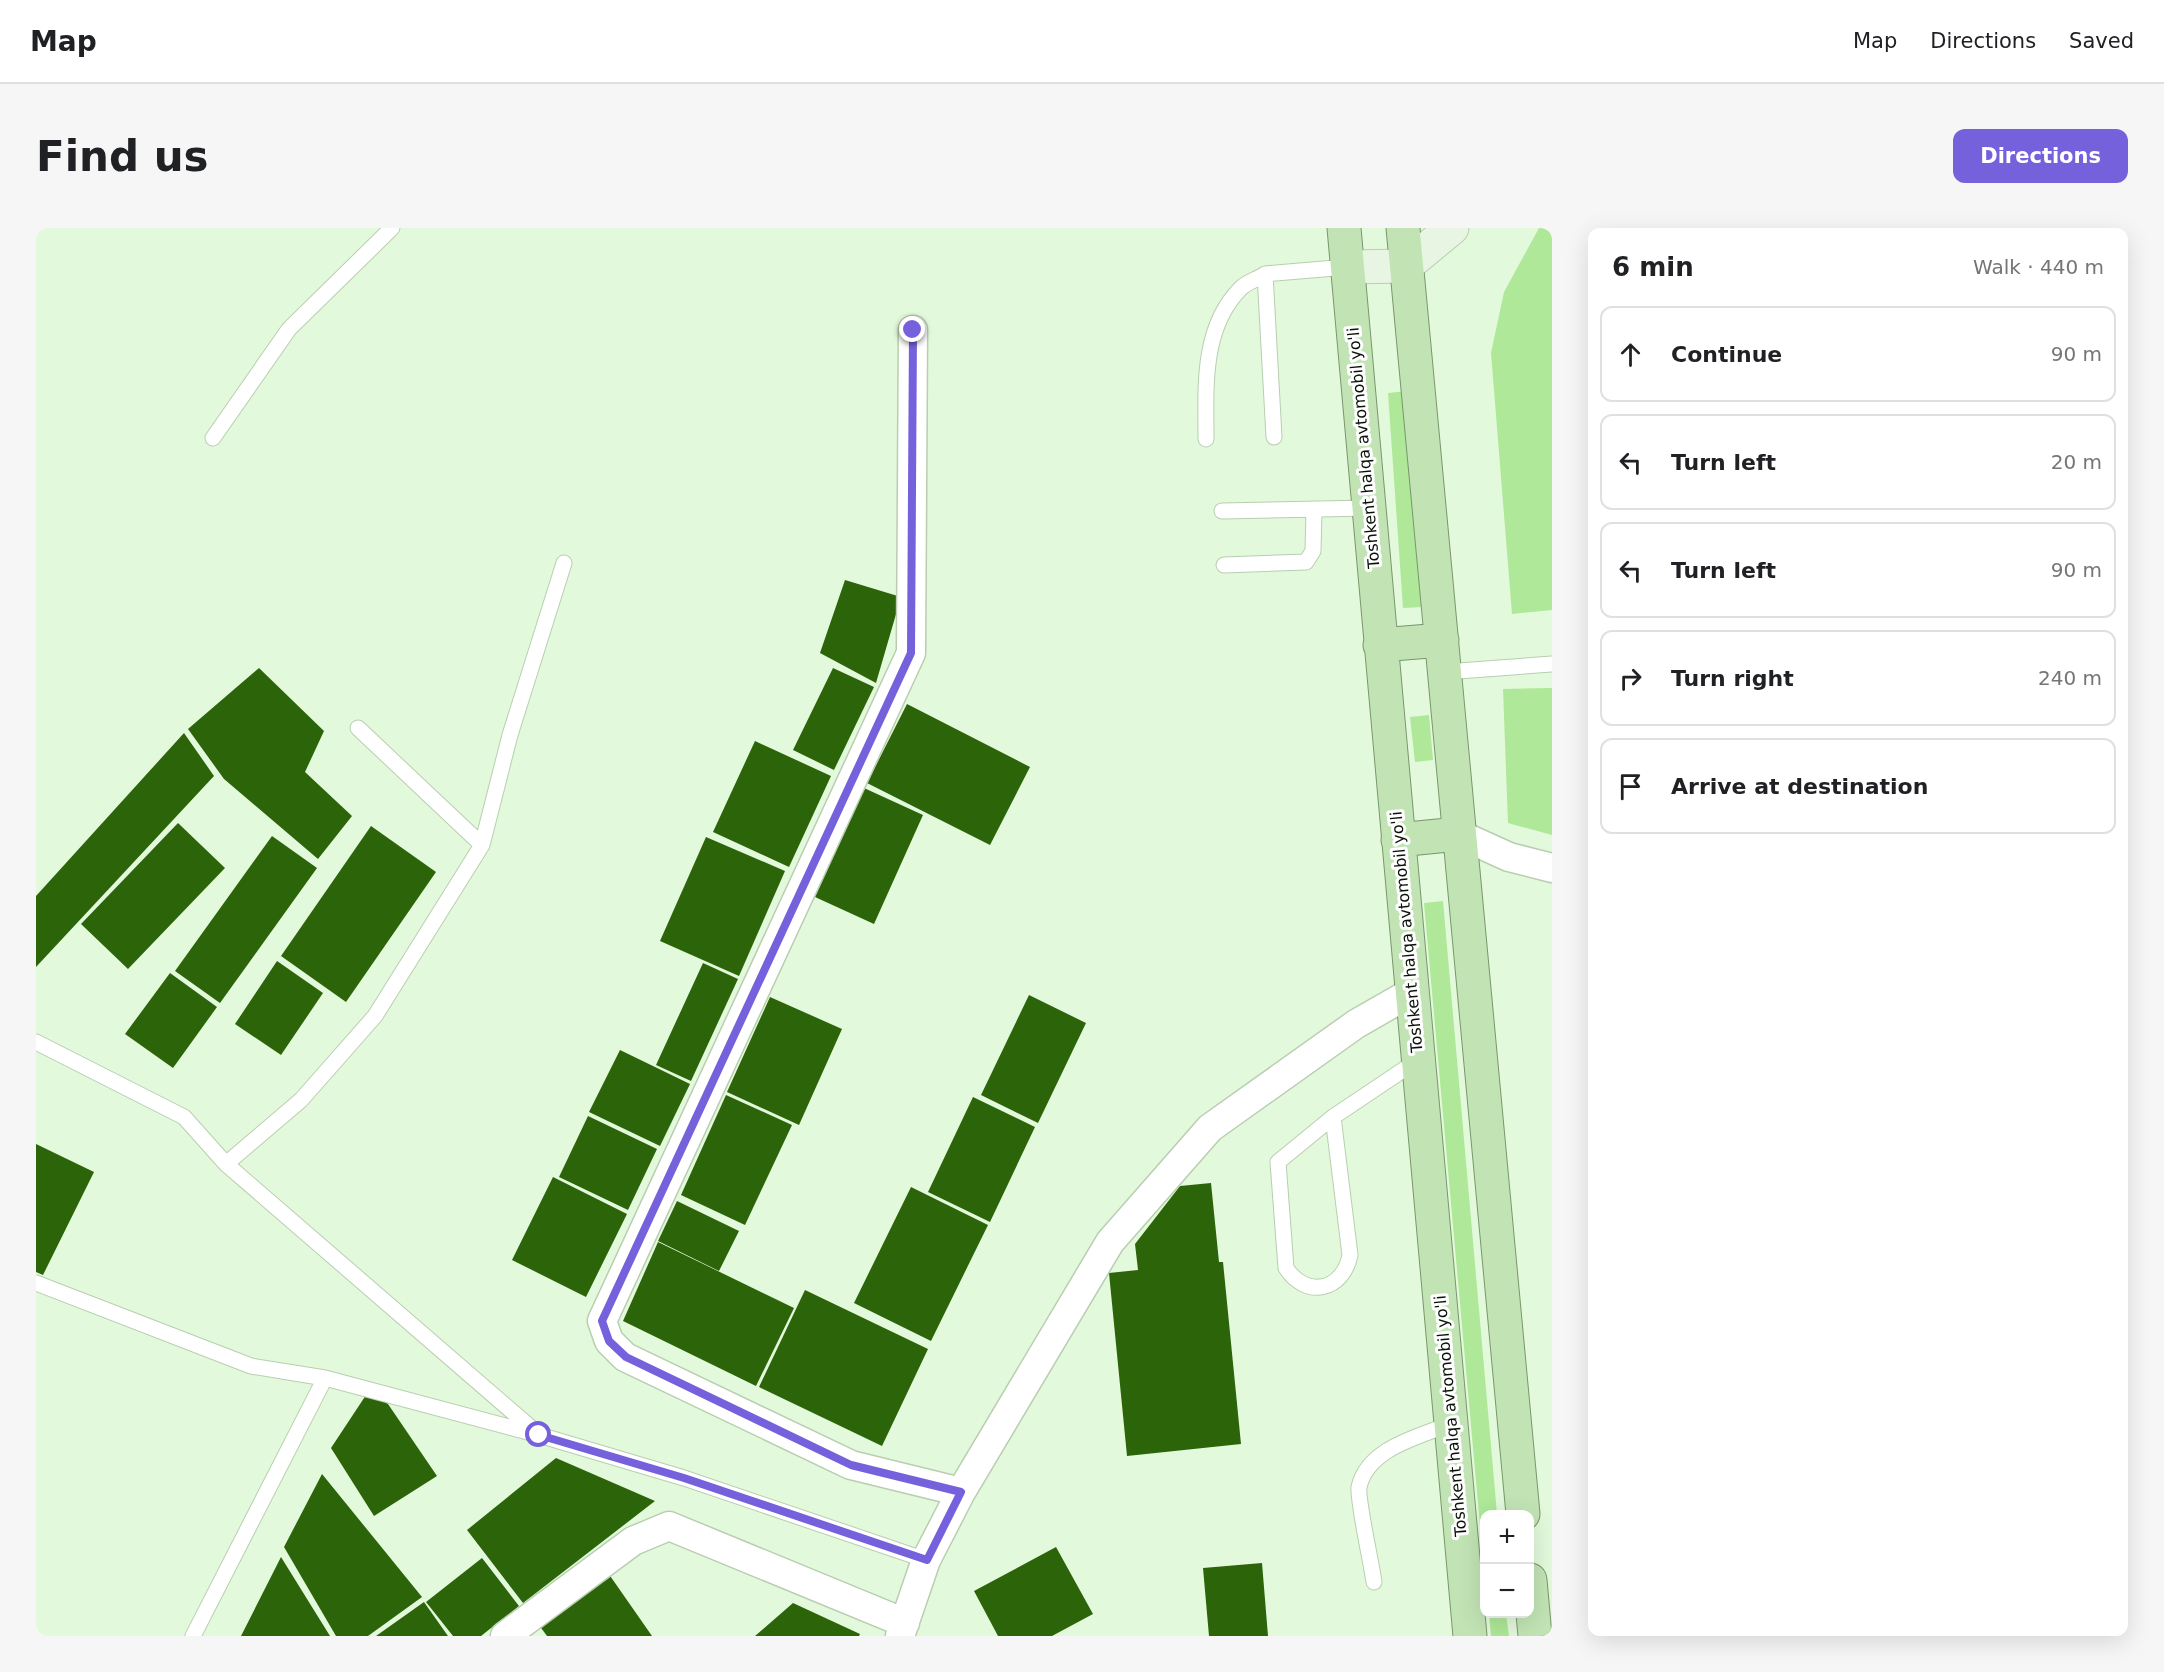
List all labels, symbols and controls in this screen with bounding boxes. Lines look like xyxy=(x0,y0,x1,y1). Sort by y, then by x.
text: Map xyxy=(30,25,97,58)
text: Map xyxy=(1853,29,1897,53)
text: Directions xyxy=(1930,29,2036,53)
text: Saved xyxy=(2069,29,2134,53)
button: Directions xyxy=(1953,129,2128,183)
text: Find us xyxy=(36,132,209,181)
text: 6 min xyxy=(1612,252,1694,282)
text: Walk · 440 m xyxy=(1973,255,2104,279)
route end xyxy=(899,316,925,342)
street label: Toshkent halqa avtomobil yo'li xyxy=(1343,326,1384,570)
icon: ahead xyxy=(1614,338,1647,371)
text: Continue xyxy=(1671,342,1782,367)
text: 90 m xyxy=(2051,342,2102,366)
icon: left xyxy=(1614,446,1647,479)
text: Turn left xyxy=(1671,450,1776,475)
text: 20 m xyxy=(2051,450,2102,474)
icon: left xyxy=(1614,554,1647,587)
text: Turn left xyxy=(1671,558,1776,583)
text: 90 m xyxy=(2051,558,2102,582)
icon: right xyxy=(1614,662,1647,695)
text: Turn right xyxy=(1671,666,1794,691)
text: 240 m xyxy=(2038,666,2102,690)
icon: arrive xyxy=(1614,770,1647,803)
text: Arrive at destination xyxy=(1671,774,1928,799)
street label: Toshkent halqa avtomobil yo'li xyxy=(1386,810,1427,1054)
street label: Toshkent halqa avtomobil yo'li xyxy=(1430,1294,1471,1538)
route start xyxy=(525,1421,551,1447)
map controls xyxy=(1480,1510,1534,1618)
button: + xyxy=(1480,1510,1534,1564)
button: − xyxy=(1480,1564,1534,1618)

